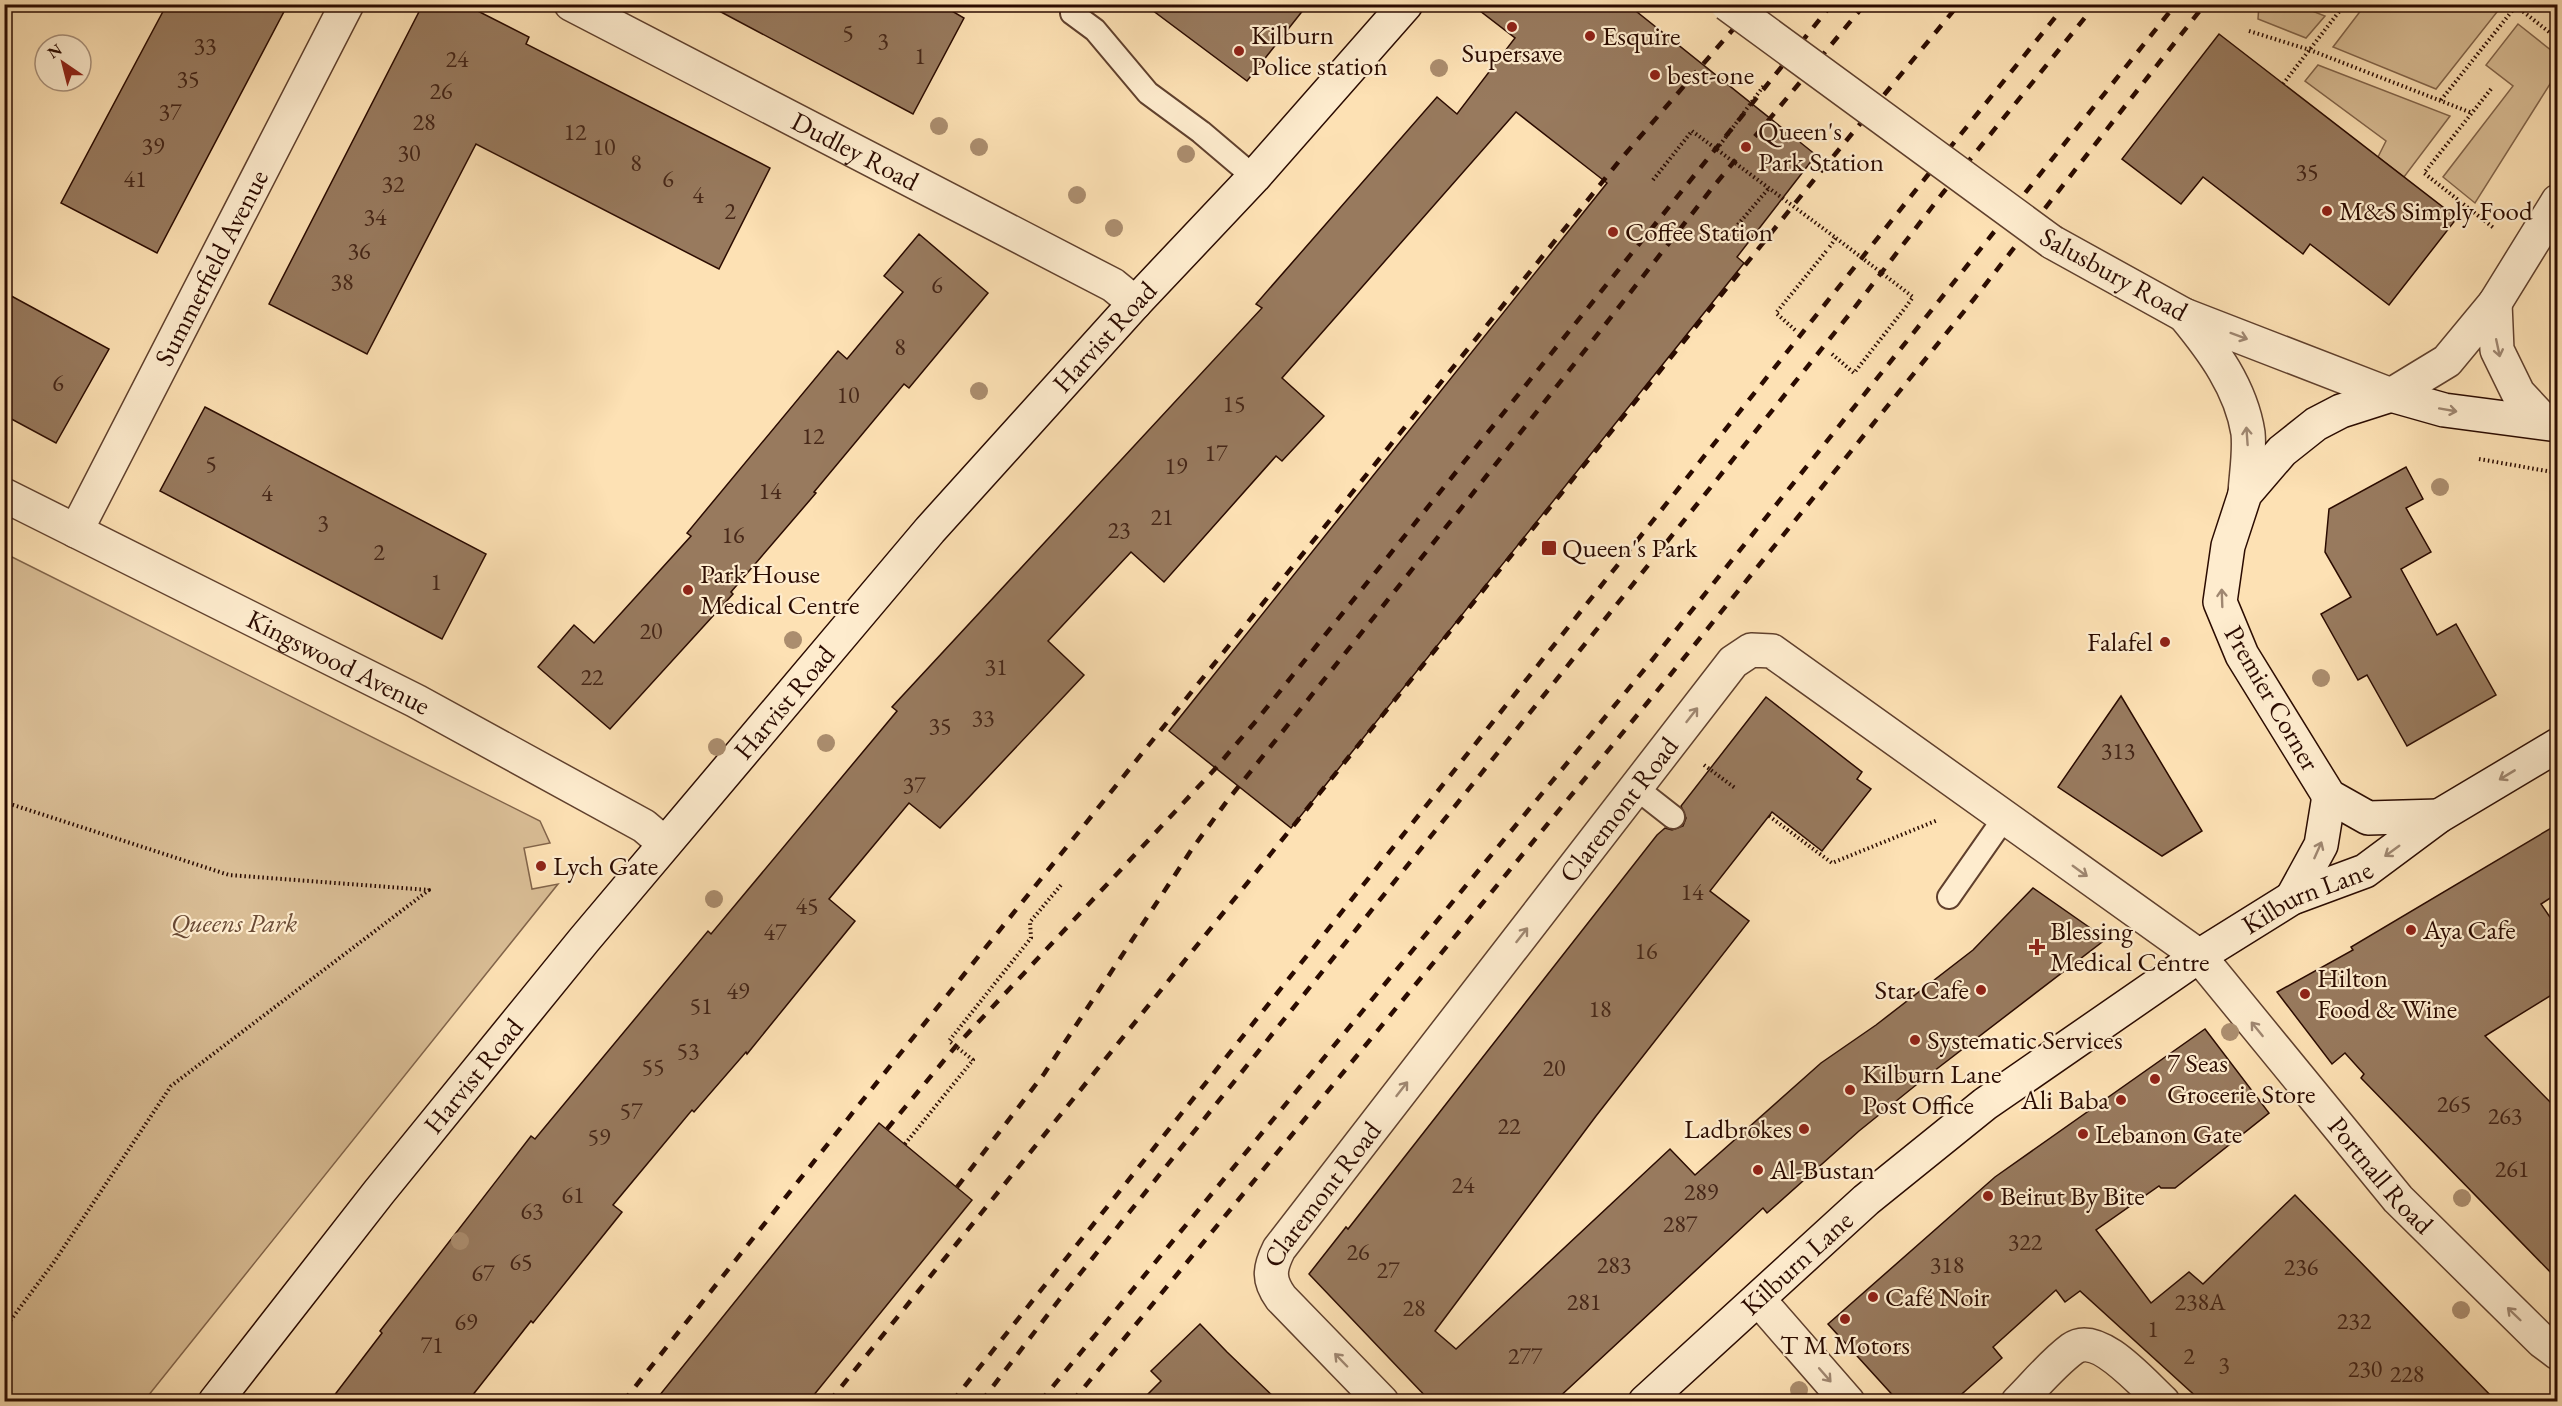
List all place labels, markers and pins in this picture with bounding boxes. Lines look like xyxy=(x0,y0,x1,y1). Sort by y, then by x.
place label: Kilburn Police station xyxy=(1251,17,1388,83)
place label: Esquire xyxy=(1602,18,1680,53)
marker: Supersave xyxy=(1505,20,1519,34)
marker: Esquire xyxy=(1583,29,1597,43)
place label: Supersave xyxy=(1462,35,1562,70)
marker: Kilburn Police station xyxy=(1232,44,1246,58)
place label: best-one xyxy=(1667,57,1754,92)
marker: best-one xyxy=(1648,68,1662,82)
place label: Queen's Park Station xyxy=(1758,113,1884,179)
marker: Queen's Park Station xyxy=(1739,140,1753,154)
place label: M&S Simply Food xyxy=(2339,193,2533,228)
marker: M&S Simply Food xyxy=(2320,204,2334,218)
place label: Coffee Station xyxy=(1625,214,1773,249)
marker: Coffee Station xyxy=(1606,225,1620,239)
place label: Queen's Park xyxy=(1562,530,1698,565)
marker: Queen's Park xyxy=(1540,539,1558,557)
place label: Park House Medical Centre xyxy=(700,556,860,622)
marker: Park House Medical Centre xyxy=(681,583,695,597)
place label: Falafel xyxy=(2087,624,2153,659)
marker: Falafel xyxy=(2158,635,2172,649)
place label: Lych Gate xyxy=(553,848,658,883)
marker: Lych Gate xyxy=(534,859,548,873)
place label: Aya Cafe xyxy=(2422,912,2516,947)
place label: Blessing Medical Centre xyxy=(2050,913,2210,979)
marker: Aya Cafe xyxy=(2404,923,2418,937)
marker: Blessing Medical Centre xyxy=(2028,938,2046,956)
place label: Hilton Food & Wine xyxy=(2317,960,2457,1026)
place label: Star Cafe xyxy=(1874,972,1969,1007)
marker: Star Cafe xyxy=(1974,983,1988,997)
marker: Hilton Food & Wine xyxy=(2298,987,2312,1001)
place label: Systematic Services xyxy=(1927,1022,2123,1057)
marker: Systematic Services xyxy=(1908,1033,1922,1047)
place label: 7 Seas Grocerie Store xyxy=(2167,1045,2316,1111)
place label: Kilburn Lane Post Office xyxy=(1862,1056,2002,1122)
marker: 7 Seas Grocerie Store xyxy=(2148,1072,2162,1086)
place label: Ali Baba xyxy=(2020,1082,2109,1117)
marker: Kilburn Lane Post Office xyxy=(1843,1083,1857,1097)
marker: Ali Baba xyxy=(2114,1093,2128,1107)
place label: Ladbrokes xyxy=(1684,1111,1792,1146)
place label: Lebanon Gate xyxy=(2095,1116,2242,1151)
marker: Ladbrokes xyxy=(1797,1122,1811,1136)
marker: Lebanon Gate xyxy=(2076,1127,2090,1141)
place label: Al-Bustan xyxy=(1769,1152,1875,1187)
marker: Al-Bustan xyxy=(1751,1163,1765,1177)
place label: Beirut By Bite xyxy=(2000,1178,2145,1213)
marker: Beirut By Bite xyxy=(1981,1189,1995,1203)
place label: Café Noir xyxy=(1885,1279,1989,1314)
marker: Café Noir xyxy=(1866,1290,1880,1304)
marker: T M Motors xyxy=(1838,1312,1852,1326)
place label: T M Motors xyxy=(1780,1327,1910,1362)

